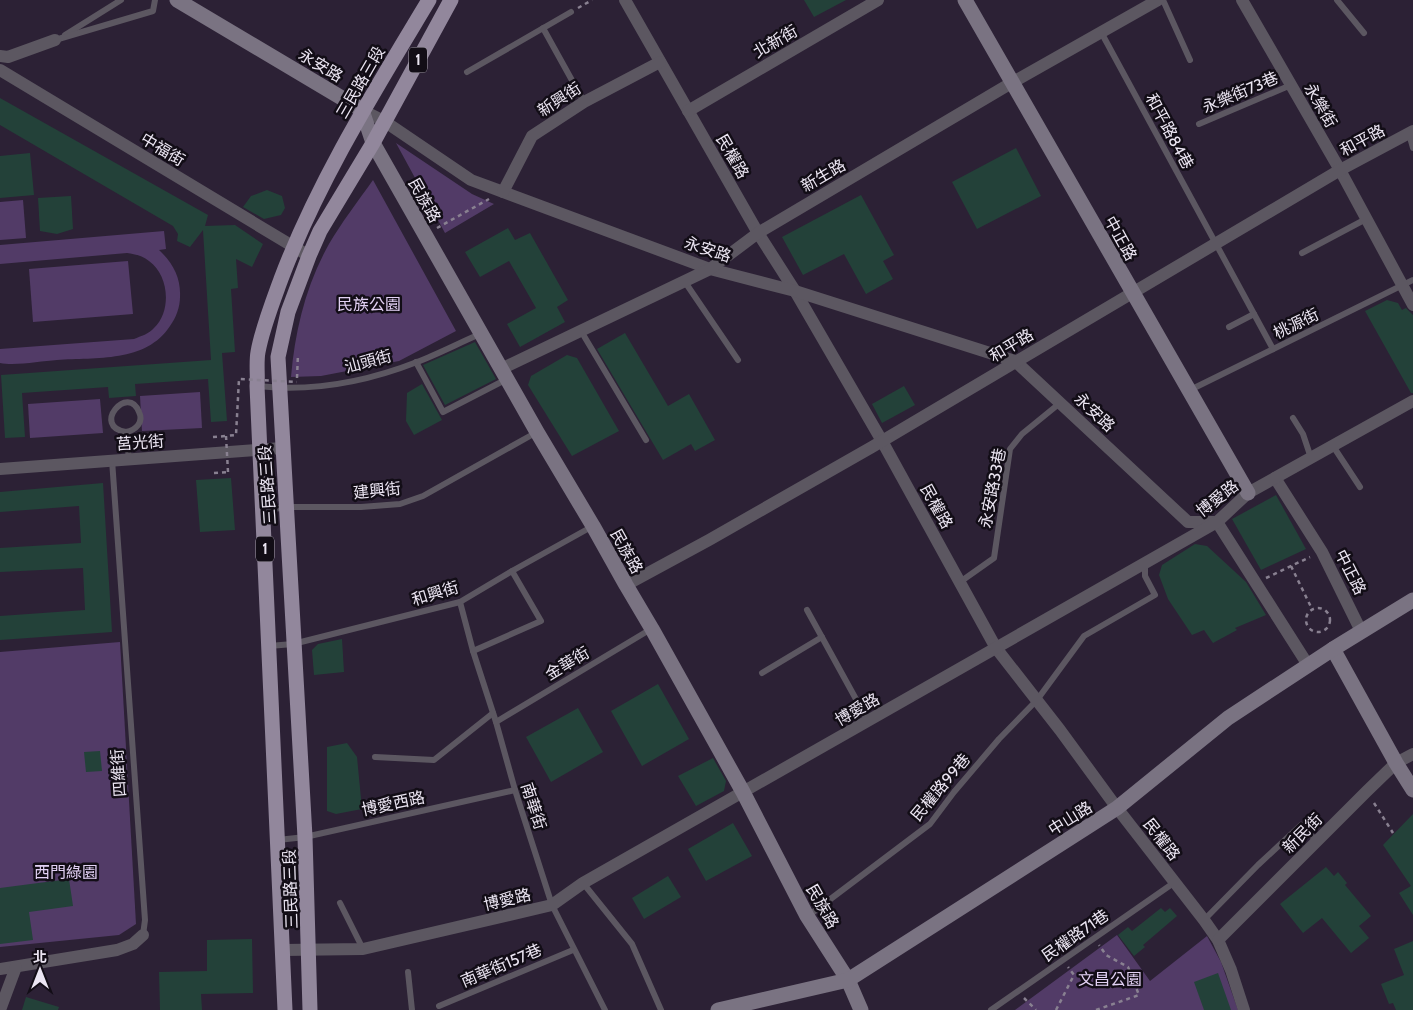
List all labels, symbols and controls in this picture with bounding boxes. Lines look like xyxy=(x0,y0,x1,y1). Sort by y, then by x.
street label: 北新街 xyxy=(750,21,801,62)
street label: 三民路三段 xyxy=(332,43,389,122)
street label: 永安路 xyxy=(295,45,346,86)
road number: 1 xyxy=(409,48,427,72)
street label: 永樂街73巷 xyxy=(1199,68,1281,117)
street label: 新興街 xyxy=(534,78,585,120)
street label: 永樂街 xyxy=(1300,80,1341,131)
street label: 和平路84巷 xyxy=(1142,90,1197,172)
street label: 和平路 xyxy=(1337,121,1388,160)
street label: 中福街 xyxy=(137,129,188,170)
street label: 民權路 xyxy=(712,131,753,182)
street label: 新生路 xyxy=(798,155,849,196)
street label: 民族路 xyxy=(405,175,445,226)
street label: 中正路 xyxy=(1101,213,1141,264)
street label: 永安路 xyxy=(682,233,734,266)
park label: 民族公園 xyxy=(337,295,401,314)
street label: 桃源街 xyxy=(1270,304,1322,343)
street label: 和平路 xyxy=(986,325,1037,366)
street label: 汕頭街 xyxy=(342,346,394,377)
street label: 永安路 xyxy=(1071,389,1119,436)
street label: 莒光街 xyxy=(115,431,165,454)
street label: 三民路三段 xyxy=(255,444,280,526)
street label: 永安路33巷 xyxy=(975,446,1010,530)
street label: 博愛路 xyxy=(1193,476,1242,521)
street label: 建興街 xyxy=(352,479,402,502)
street label: 民權路 xyxy=(917,481,957,532)
street label: 民族路 xyxy=(607,526,647,577)
road number: 1 xyxy=(256,536,274,562)
street label: 中正路 xyxy=(1331,547,1370,598)
street label: 和興街 xyxy=(409,577,461,610)
street label: 金華街 xyxy=(542,643,593,684)
street label: 博愛路 xyxy=(832,689,883,730)
street label: 四維街 xyxy=(107,748,130,798)
street label: 民權路99巷 xyxy=(907,750,974,825)
street label: 南華街 xyxy=(517,780,550,832)
street label: 博愛西路 xyxy=(360,788,426,819)
street label: 中山路 xyxy=(1045,798,1096,839)
street label: 新民街 xyxy=(1279,810,1326,857)
street label: 民權路 xyxy=(1139,815,1184,864)
street label: 三民路三段 xyxy=(280,849,301,929)
park label: 西門綠園 xyxy=(34,863,98,882)
street label: 民族路 xyxy=(802,881,843,932)
street label: 博愛路 xyxy=(482,885,533,914)
street label: 民權路71巷 xyxy=(1038,905,1112,965)
street label: 南華街157巷 xyxy=(458,940,544,991)
north arrow xyxy=(15,945,65,995)
text: 北 xyxy=(33,948,47,966)
park label: 文昌公園 xyxy=(1078,970,1142,989)

